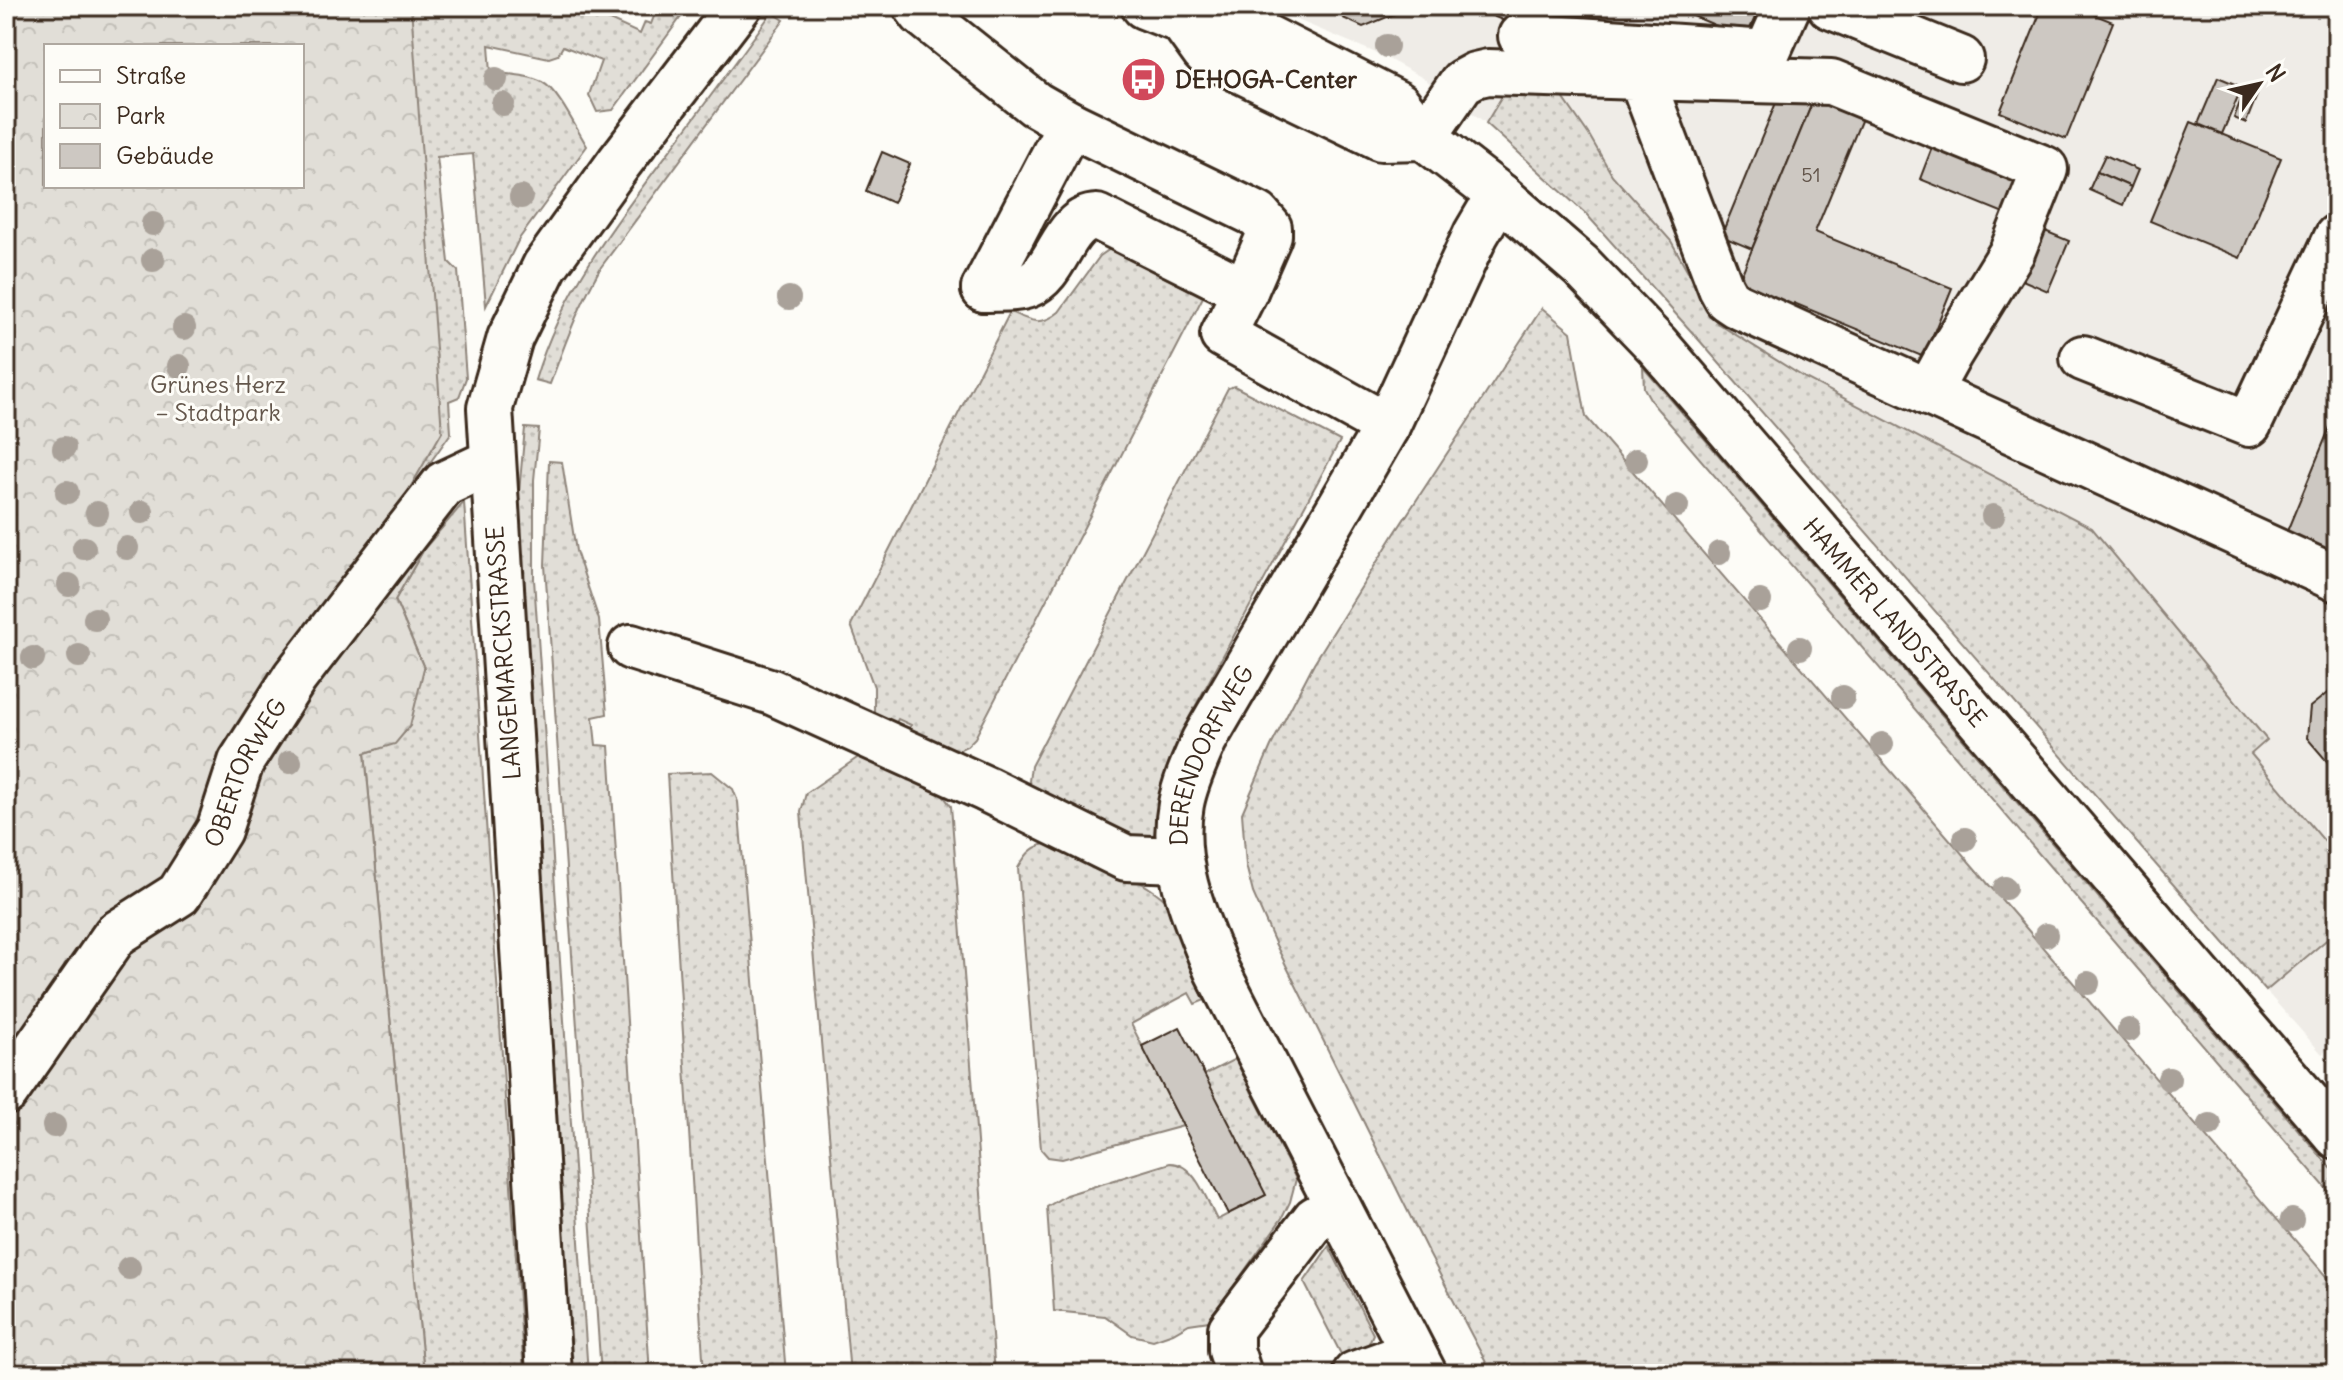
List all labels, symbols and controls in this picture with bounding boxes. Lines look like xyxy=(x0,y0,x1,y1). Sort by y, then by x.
legend xyxy=(44,44,304,188)
north arrow xyxy=(2219,44,2299,124)
bus stop icon: DEHOGA-Center xyxy=(1120,55,1168,103)
text: N xyxy=(2260,59,2291,87)
text: Straße xyxy=(116,60,186,90)
place label: DEHOGA-Center xyxy=(1175,64,1357,94)
text: Park xyxy=(116,100,166,130)
text: Gebäude xyxy=(116,140,214,170)
house number: 51 xyxy=(1801,162,1821,187)
park label: Grünes Herz – Stadtpark xyxy=(150,369,286,427)
street label: HAMMER LANDSTRASSE xyxy=(1797,511,1993,733)
street label: LANGEMARCKSTRASSE xyxy=(479,525,527,781)
street label: DERENDORFWEG xyxy=(1163,659,1260,846)
street label: OBERTORWEG xyxy=(197,692,293,853)

